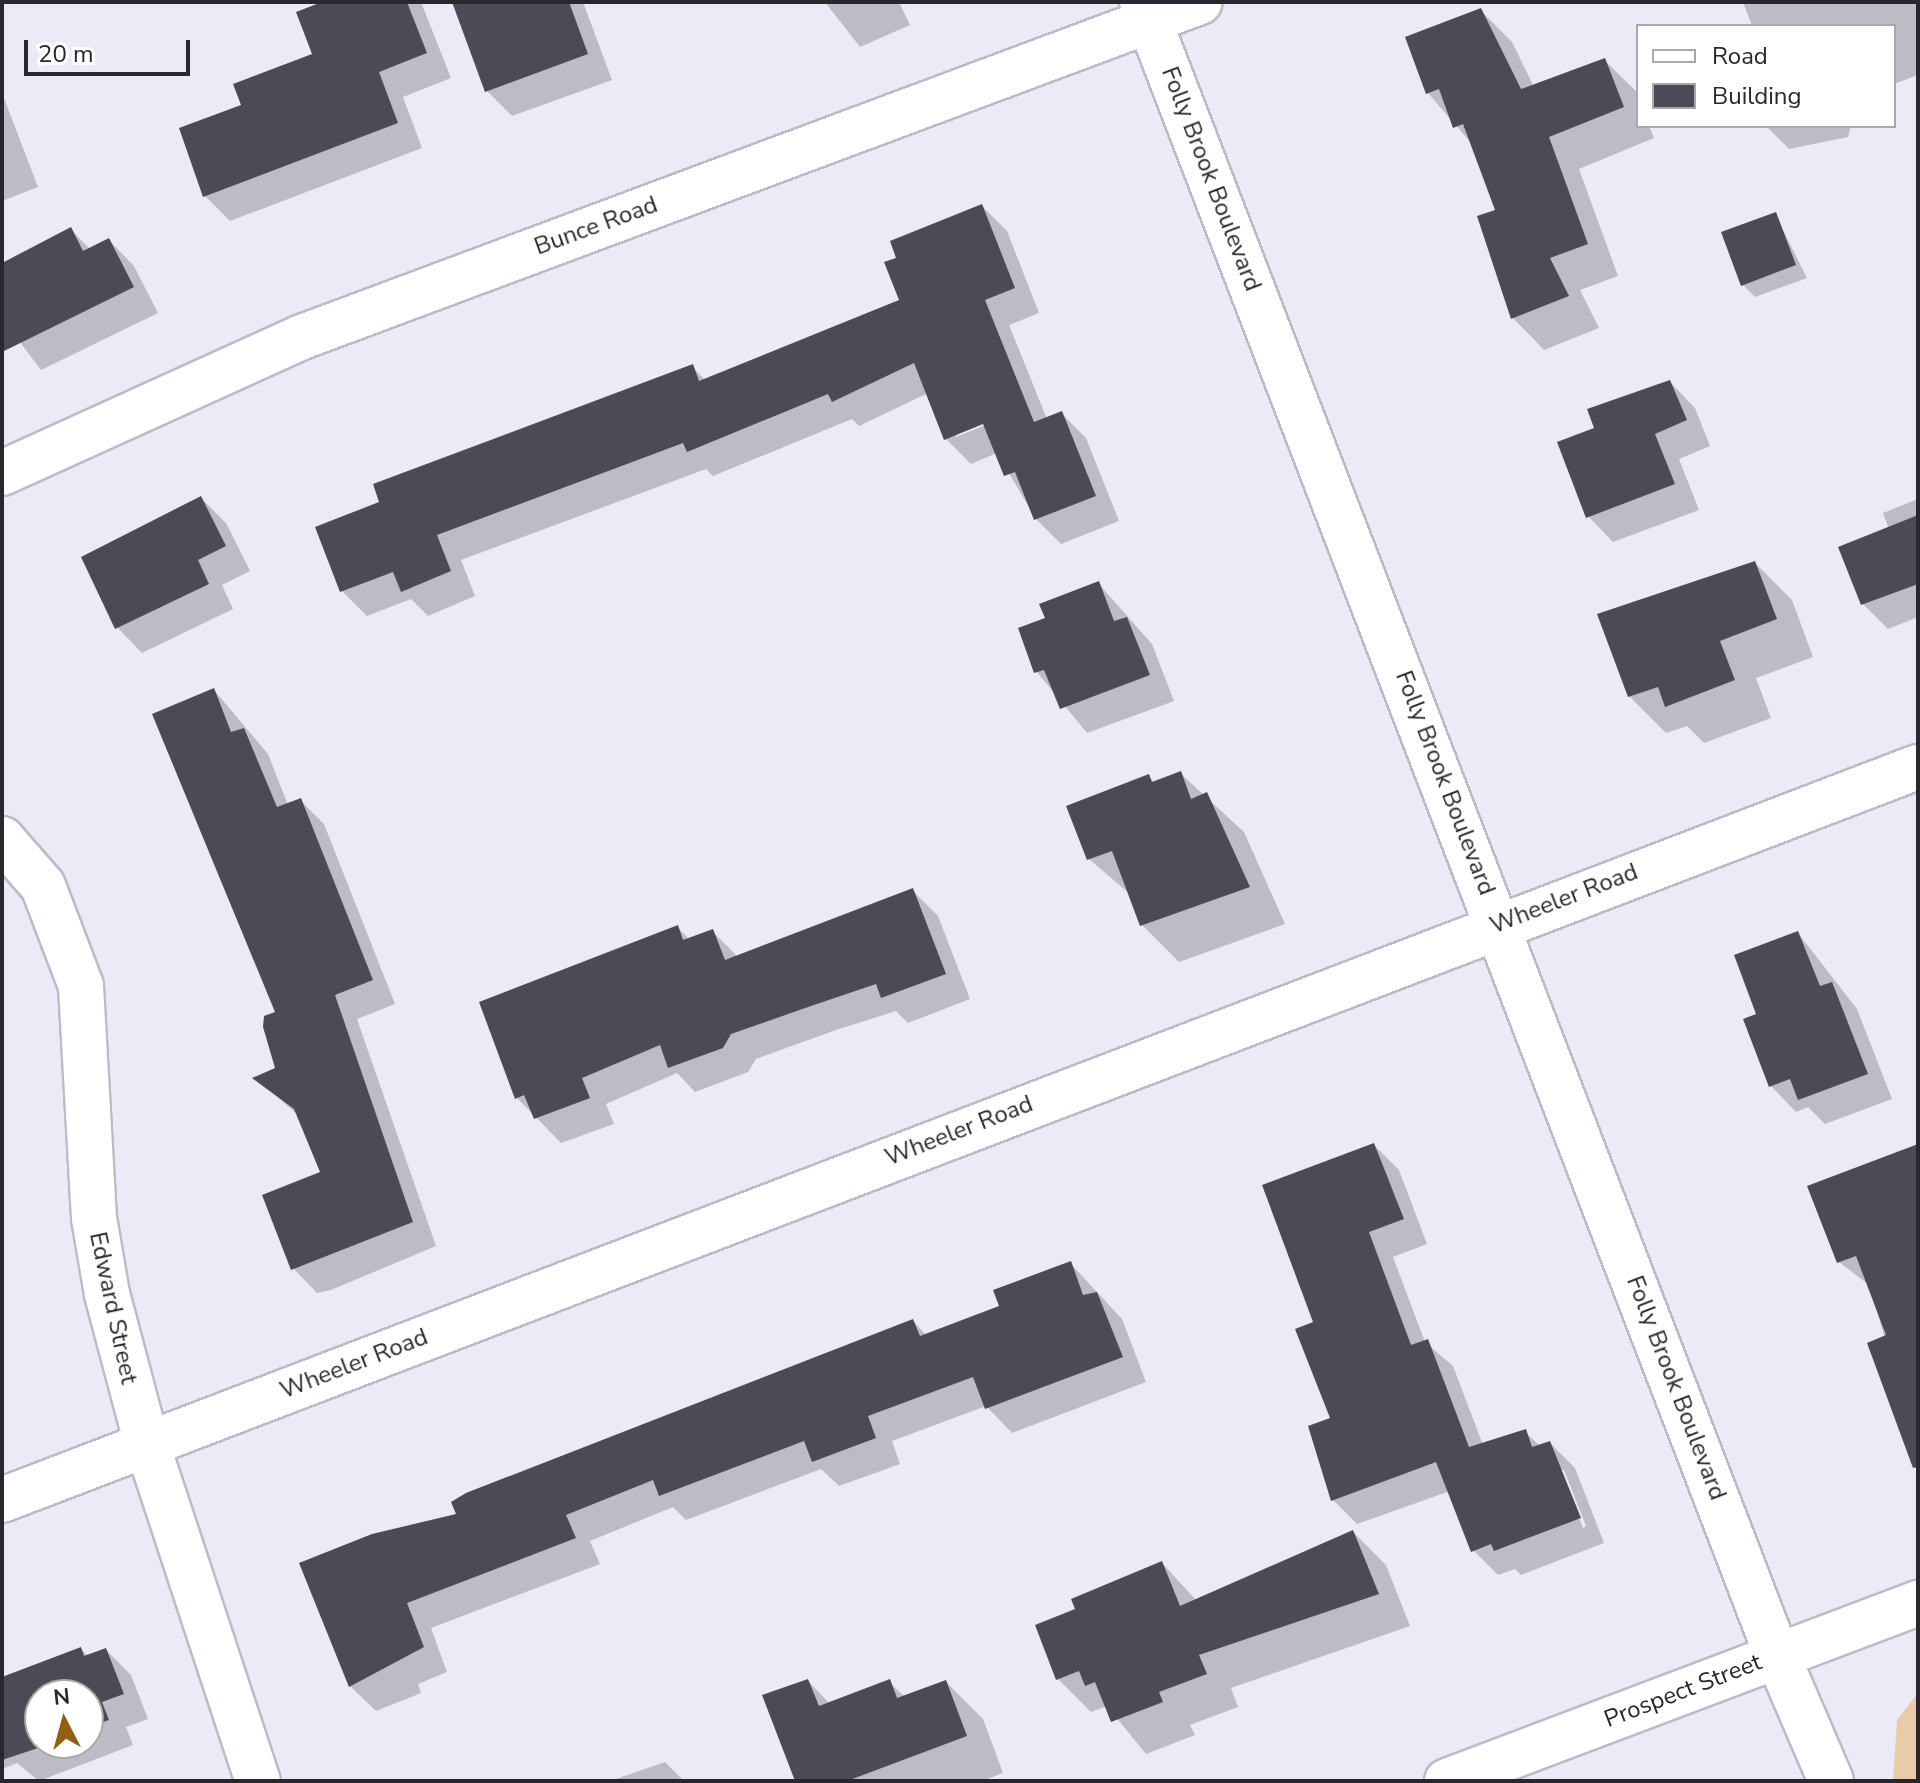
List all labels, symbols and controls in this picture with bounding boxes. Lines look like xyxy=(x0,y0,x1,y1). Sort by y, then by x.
scale bar xyxy=(28,24,194,74)
legend xyxy=(1636,24,1896,128)
text: 20 m xyxy=(38,38,94,70)
text: Road xyxy=(1712,40,1768,72)
street label: Folly Brook Boulevard xyxy=(1155,63,1267,295)
text: Building xyxy=(1712,80,1802,112)
street label: Bunce Road xyxy=(530,190,662,262)
street label: Folly Brook Boulevard xyxy=(1389,667,1501,899)
street label: Wheeler Road xyxy=(1486,858,1642,940)
street label: Wheeler Road xyxy=(881,1090,1037,1172)
street label: Edward Street xyxy=(83,1229,143,1387)
street label: Folly Brook Boulevard xyxy=(1620,1272,1732,1504)
street label: Wheeler Road xyxy=(276,1323,432,1405)
street label: Prospect Street xyxy=(1600,1648,1766,1734)
north arrow xyxy=(24,1679,104,1759)
text: N xyxy=(52,1681,71,1713)

